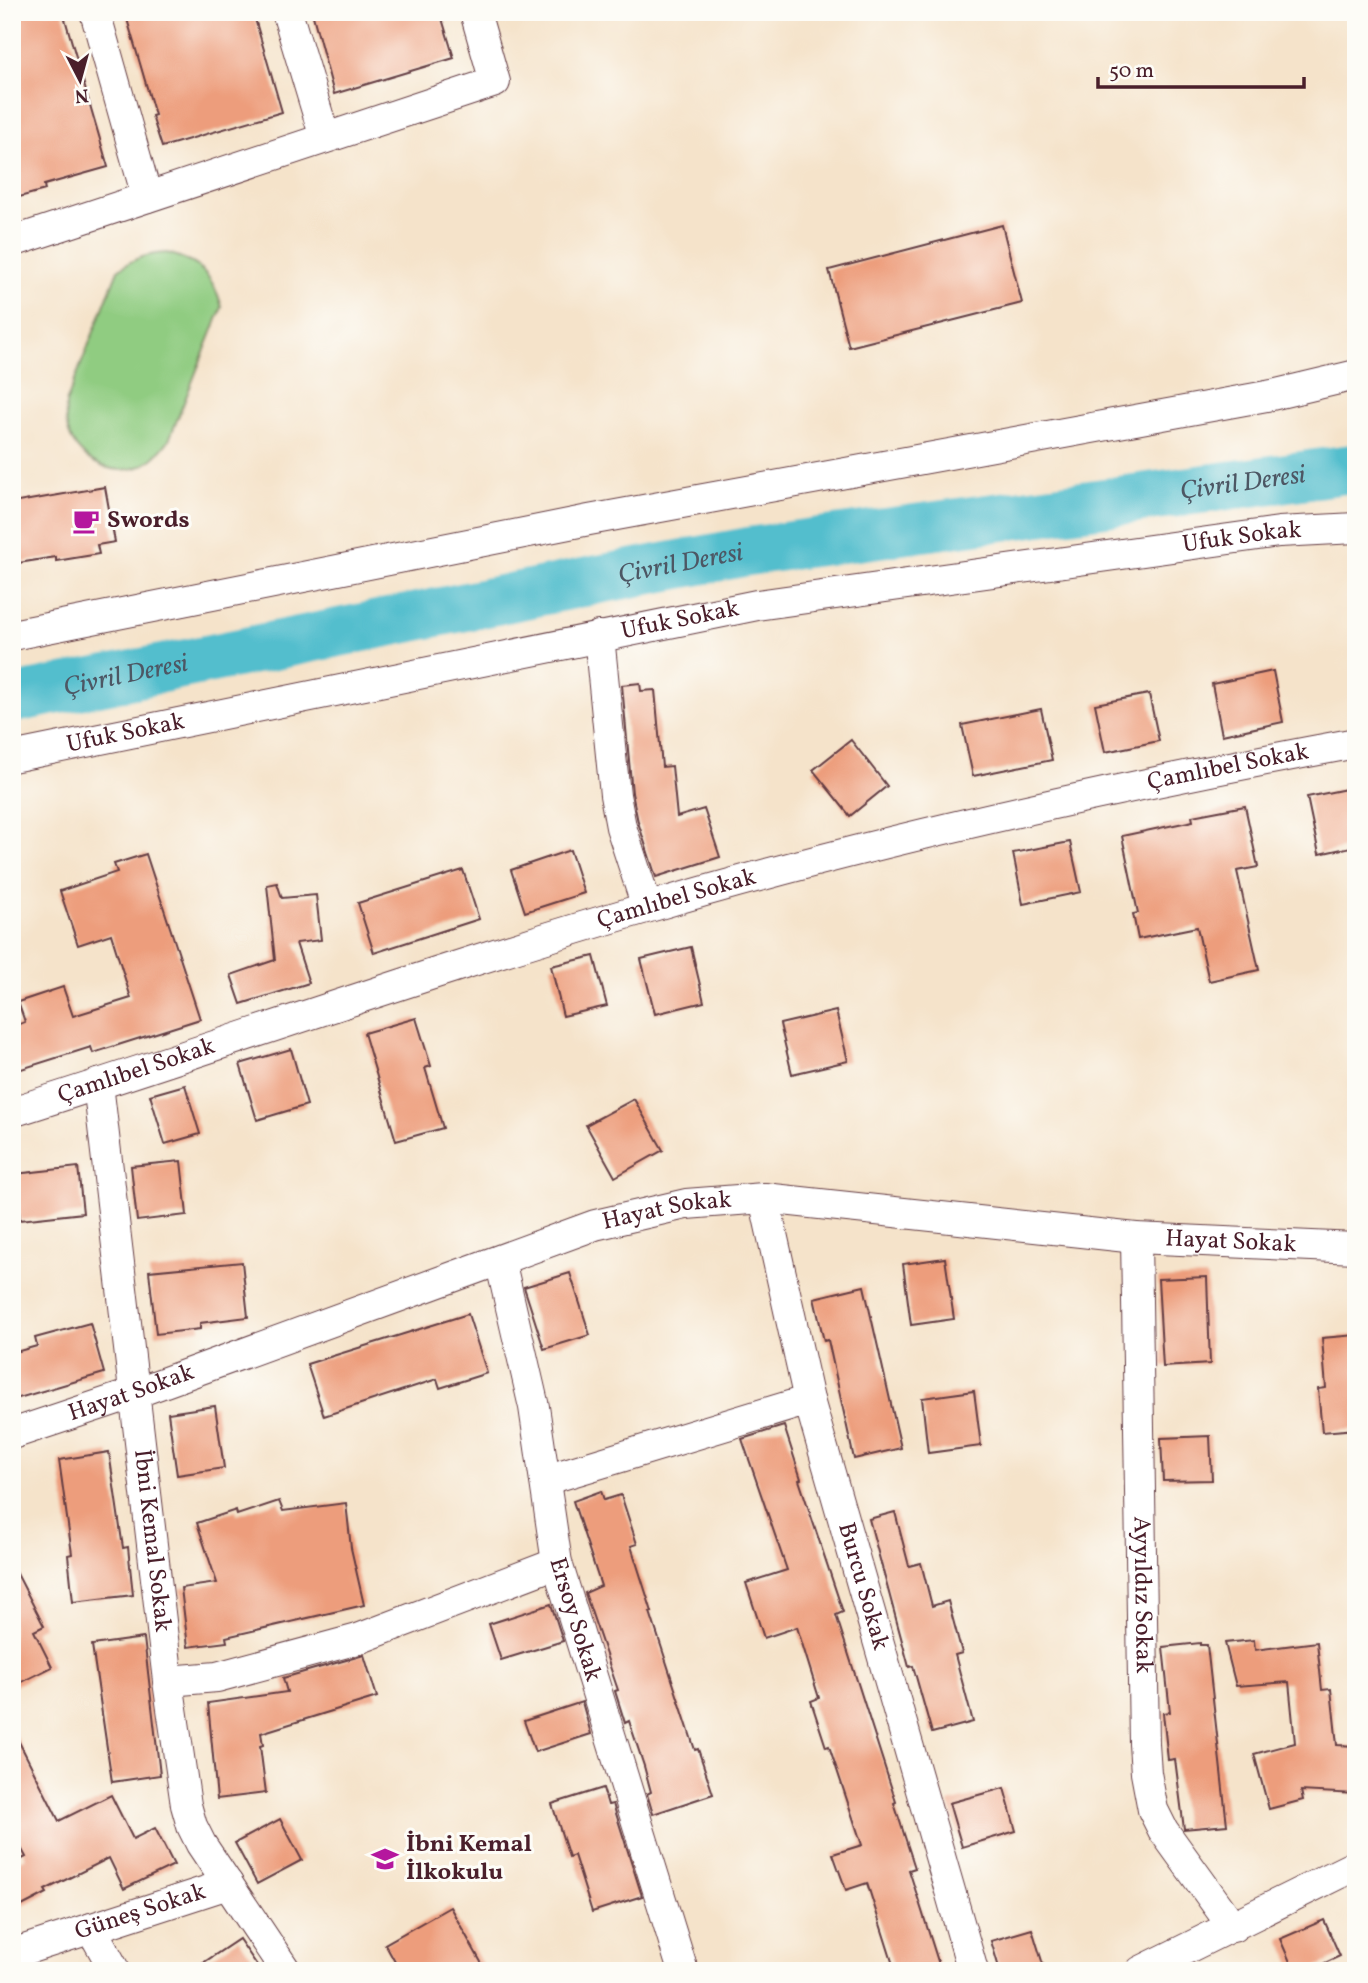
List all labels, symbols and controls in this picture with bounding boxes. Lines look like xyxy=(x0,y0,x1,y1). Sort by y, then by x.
north arrow xyxy=(46,46,116,116)
scale bar xyxy=(1098,46,1305,90)
text: 50 m xyxy=(1109,57,1154,86)
text: N xyxy=(73,81,90,109)
water label: Çivril Deresi xyxy=(1178,457,1308,510)
place label: Swords xyxy=(107,504,190,538)
cafe icon: Swords xyxy=(71,506,101,536)
street label: Ufuk Sokak xyxy=(1180,514,1302,562)
water label: Çivril Deresi xyxy=(615,535,746,593)
street label: Ufuk Sokak xyxy=(618,592,742,649)
water label: Çivril Deresi xyxy=(60,645,192,706)
street label: Ufuk Sokak xyxy=(64,705,188,762)
street label: Çamlıbel Sokak xyxy=(1144,735,1312,800)
street label: Çamlıbel Sokak xyxy=(593,860,760,938)
street label: Çamlıbel Sokak xyxy=(54,1030,220,1113)
street label: Hayat Sokak xyxy=(599,1184,733,1240)
street label: Hayat Sokak xyxy=(1165,1222,1297,1262)
street label: Hayat Sokak xyxy=(64,1356,199,1431)
street label: İbni Kemal Sokak xyxy=(124,1448,179,1634)
street label: Ayyıldız Sokak xyxy=(1123,1516,1160,1674)
street label: Burcu Sokak xyxy=(828,1519,897,1654)
street label: Ersoy Sokak xyxy=(539,1553,610,1686)
place label: İbni Kemal İlkokulu xyxy=(406,1828,532,1890)
school or university icon: İbni Kemal İlkokulu xyxy=(370,1844,400,1874)
street label: Güneş Sokak xyxy=(71,1875,210,1949)

